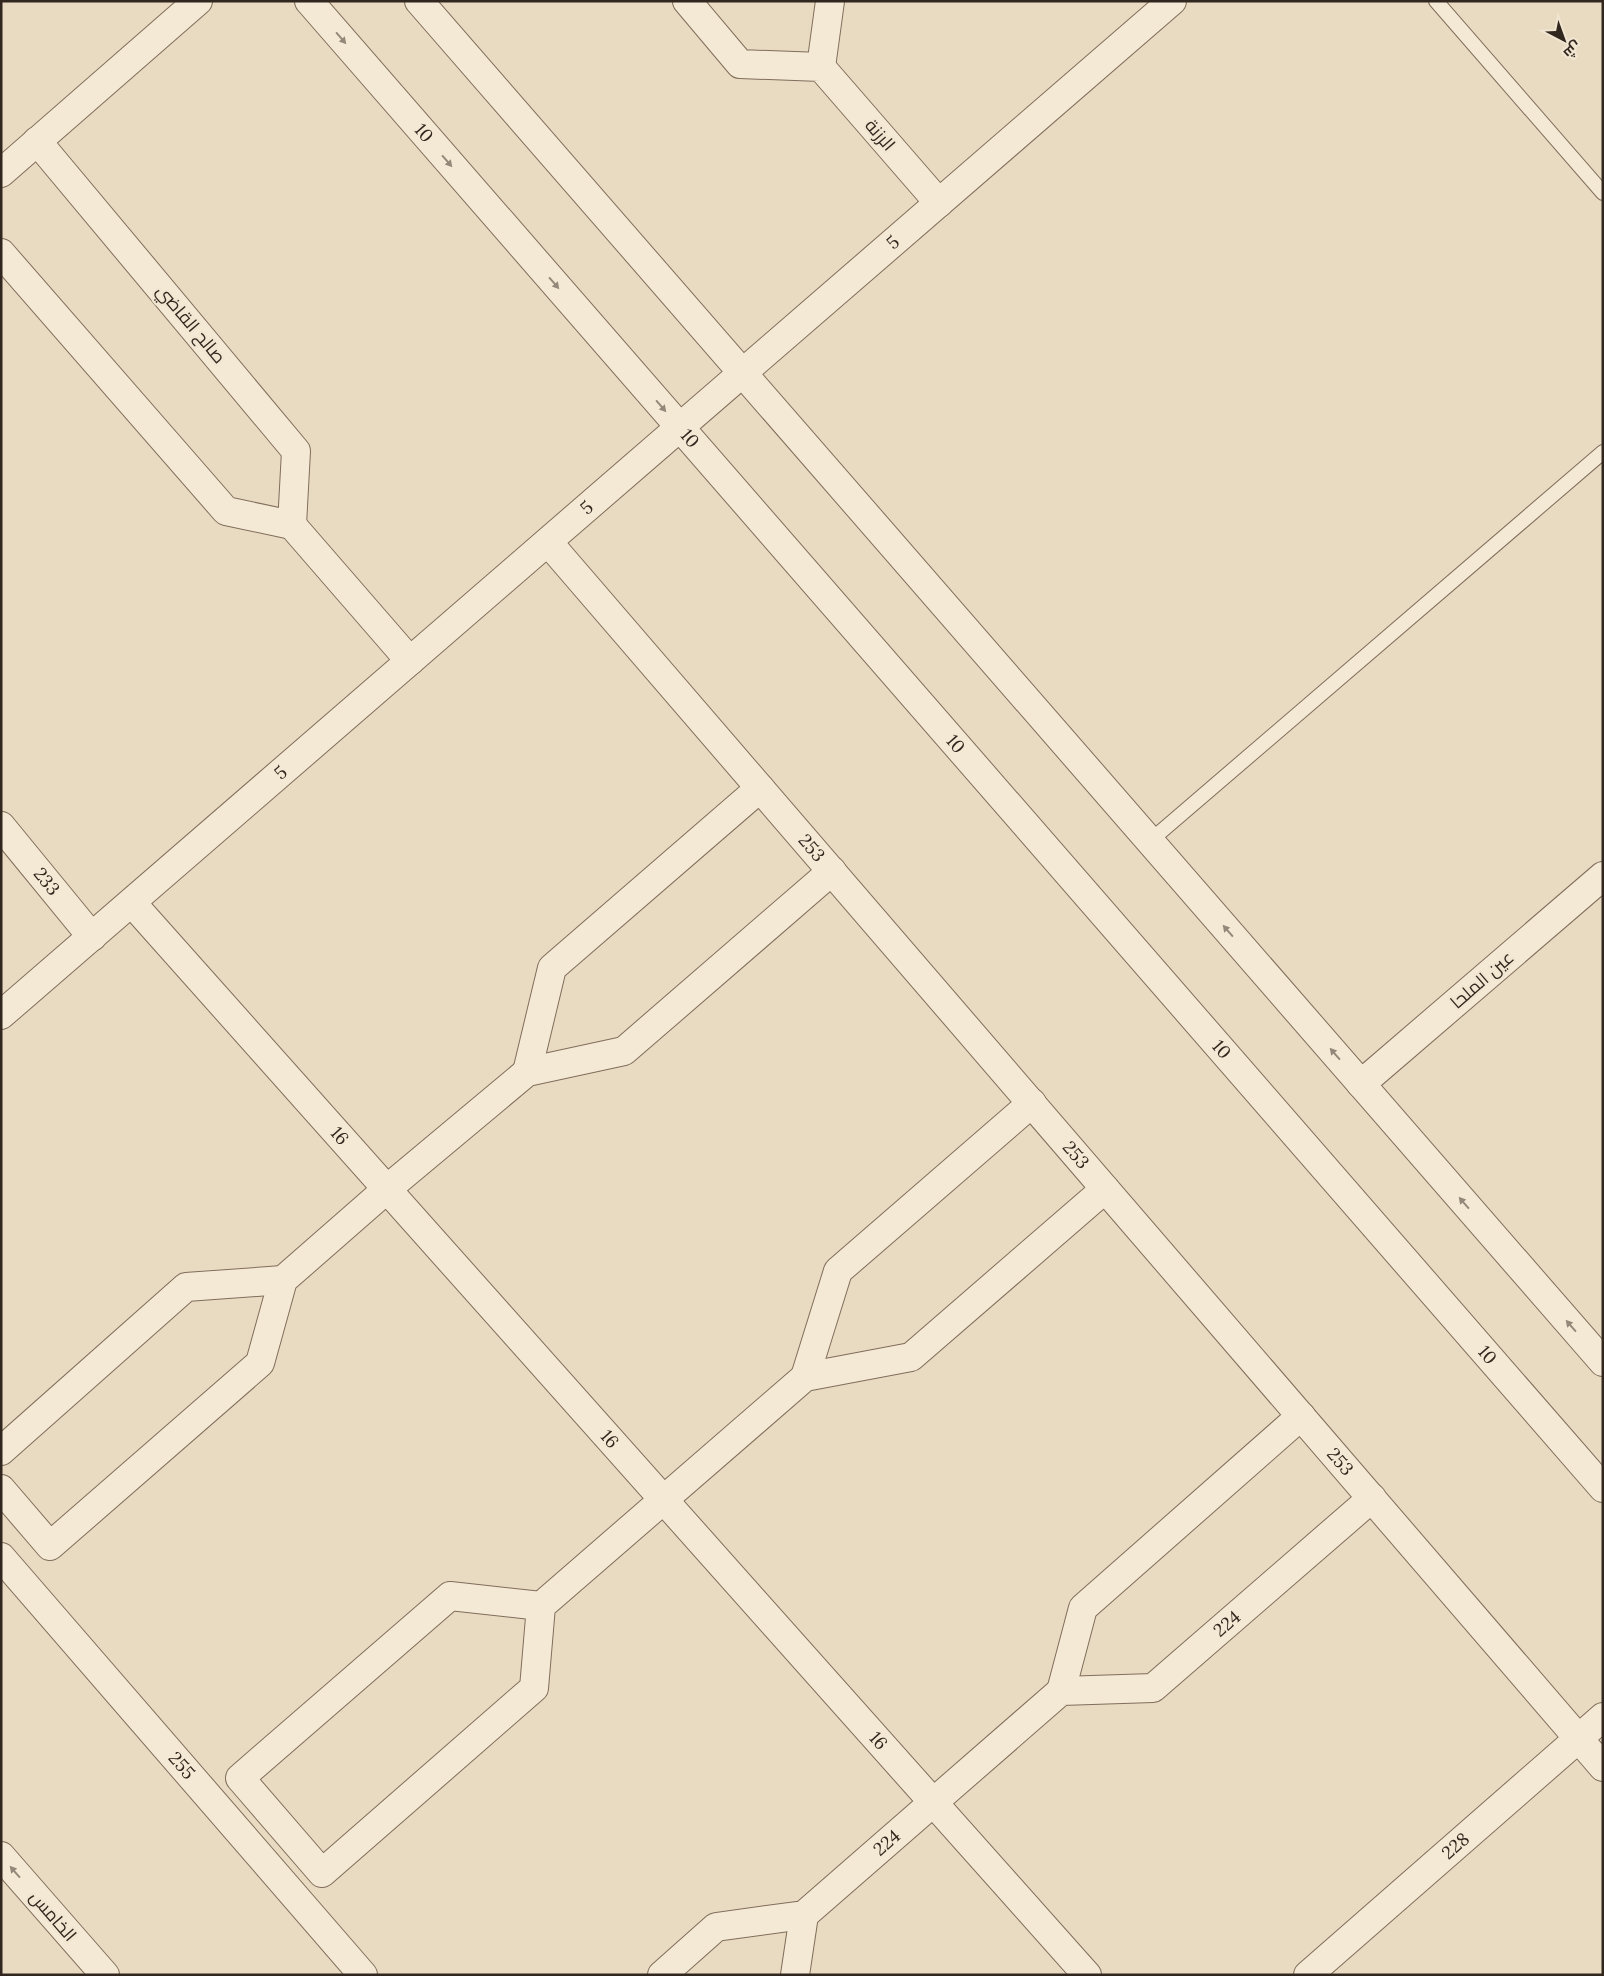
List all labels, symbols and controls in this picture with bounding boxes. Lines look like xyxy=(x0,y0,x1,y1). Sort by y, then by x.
north arrow xyxy=(1539,15,1589,65)
one-way arrow xyxy=(335,32,346,44)
text: ش xyxy=(1560,37,1585,63)
street label: الرزنة xyxy=(860,114,901,155)
street label: 10 xyxy=(410,118,439,147)
one-way arrow xyxy=(442,154,453,167)
street label: 5 xyxy=(881,230,904,254)
one-way arrow xyxy=(548,277,560,289)
street label: صالح القاضي xyxy=(150,279,231,369)
one-way arrow xyxy=(655,399,667,411)
street label: 10 xyxy=(676,424,705,452)
street label: 5 xyxy=(575,495,598,519)
street label: 10 xyxy=(941,729,970,758)
street label: 5 xyxy=(269,761,292,784)
street label: 253 xyxy=(794,829,830,866)
street label: 233 xyxy=(29,863,65,900)
one-way arrow xyxy=(1222,926,1234,938)
street label: عين الملحا xyxy=(1445,946,1518,1014)
street label: 10 xyxy=(1207,1035,1236,1063)
one-way arrow xyxy=(1329,1048,1340,1061)
street label: 16 xyxy=(326,1122,354,1150)
street label: 253 xyxy=(1058,1136,1095,1173)
one-way arrow xyxy=(1459,1197,1470,1209)
one-way arrow xyxy=(1565,1320,1577,1332)
street label: 10 xyxy=(1473,1341,1502,1369)
street label: 16 xyxy=(596,1425,624,1453)
street label: 253 xyxy=(1322,1443,1359,1480)
street label: 224 xyxy=(1208,1605,1245,1642)
street label: 16 xyxy=(864,1726,893,1754)
street label: 255 xyxy=(164,1747,200,1784)
street label: 224 xyxy=(868,1824,905,1860)
street label: 228 xyxy=(1437,1827,1474,1864)
one-way arrow xyxy=(9,1867,21,1879)
street label: الخامس xyxy=(25,1885,82,1946)

